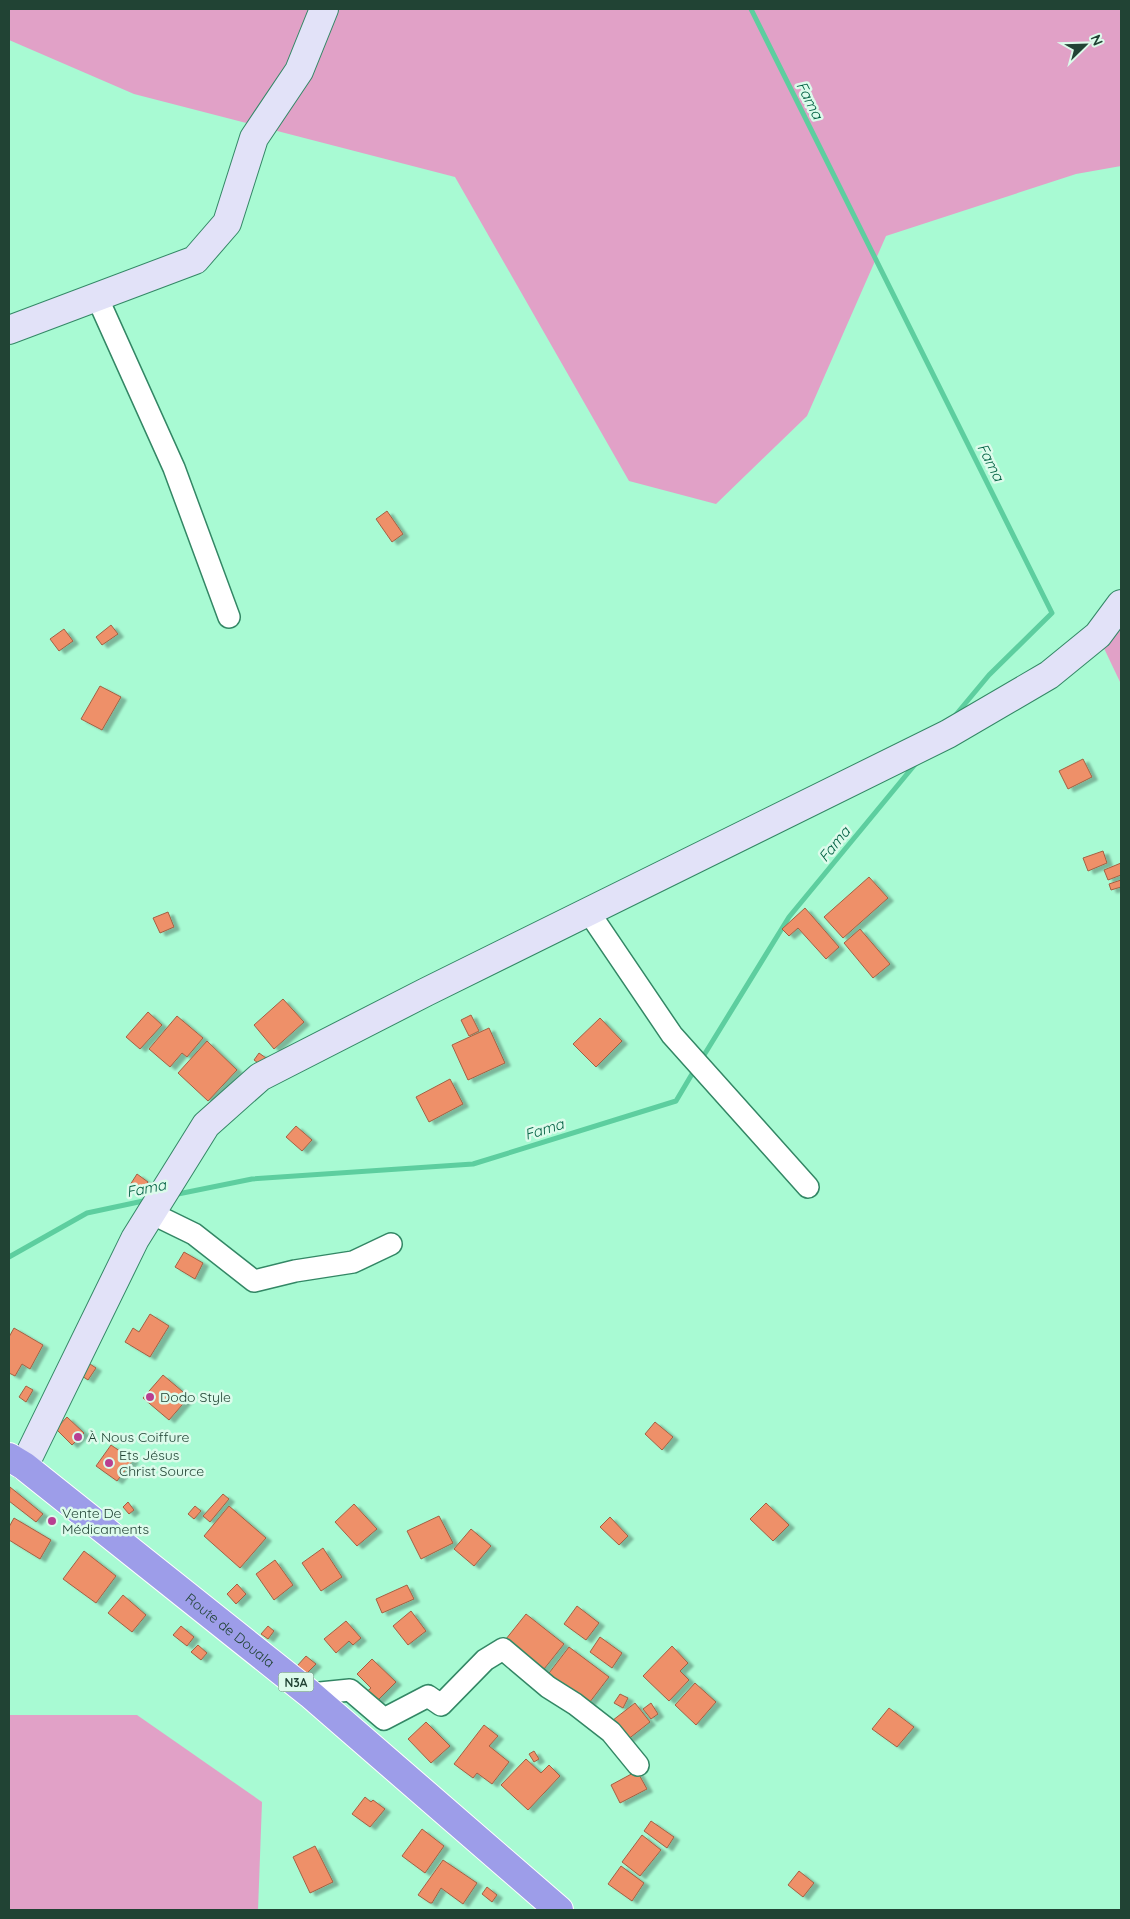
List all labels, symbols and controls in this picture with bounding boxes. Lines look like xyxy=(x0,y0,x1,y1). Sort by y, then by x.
north arrow xyxy=(1060,20,1110,70)
text: N xyxy=(1087,32,1107,48)
water label: Fama xyxy=(792,78,828,123)
water label: Fama xyxy=(973,440,1009,485)
water label: Fama xyxy=(814,822,855,866)
water label: Fama xyxy=(522,1114,567,1144)
water label: Fama xyxy=(125,1175,168,1201)
place label: Dodo Style xyxy=(160,1388,231,1406)
marker: Dodo Style xyxy=(144,1391,156,1403)
place label: À Nous Coiffure xyxy=(88,1428,190,1446)
marker: À Nous Coiffure xyxy=(72,1431,84,1443)
place label: Ets Jésus Christ Source xyxy=(119,1446,204,1480)
marker: Ets Jésus Christ Source xyxy=(103,1457,115,1469)
place label: Vente De Médicaments xyxy=(62,1504,149,1538)
marker: Vente De Médicaments xyxy=(46,1515,58,1527)
street label: Route de Douala xyxy=(182,1589,278,1671)
road number: N3A xyxy=(278,1672,314,1691)

